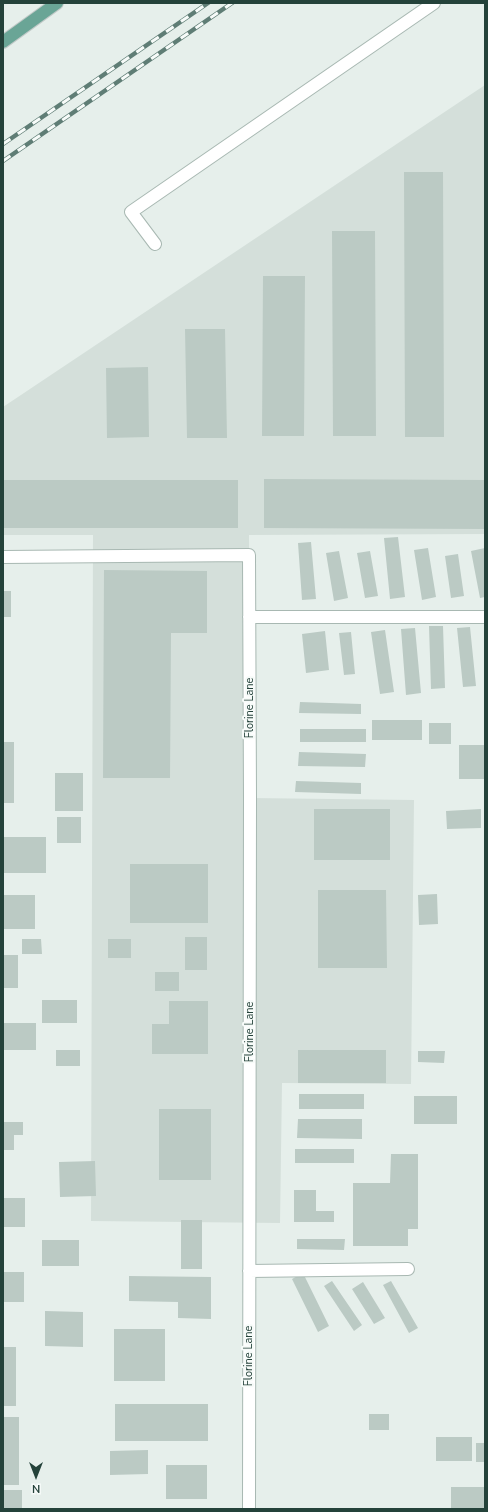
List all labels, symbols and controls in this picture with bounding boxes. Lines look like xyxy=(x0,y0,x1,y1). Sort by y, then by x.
street label: Florine Lane xyxy=(243,678,257,738)
street label: Florine Lane xyxy=(243,1002,257,1062)
street label: Florine Lane xyxy=(242,1326,256,1386)
north arrow xyxy=(16,1456,56,1496)
text: N xyxy=(32,1481,40,1496)

